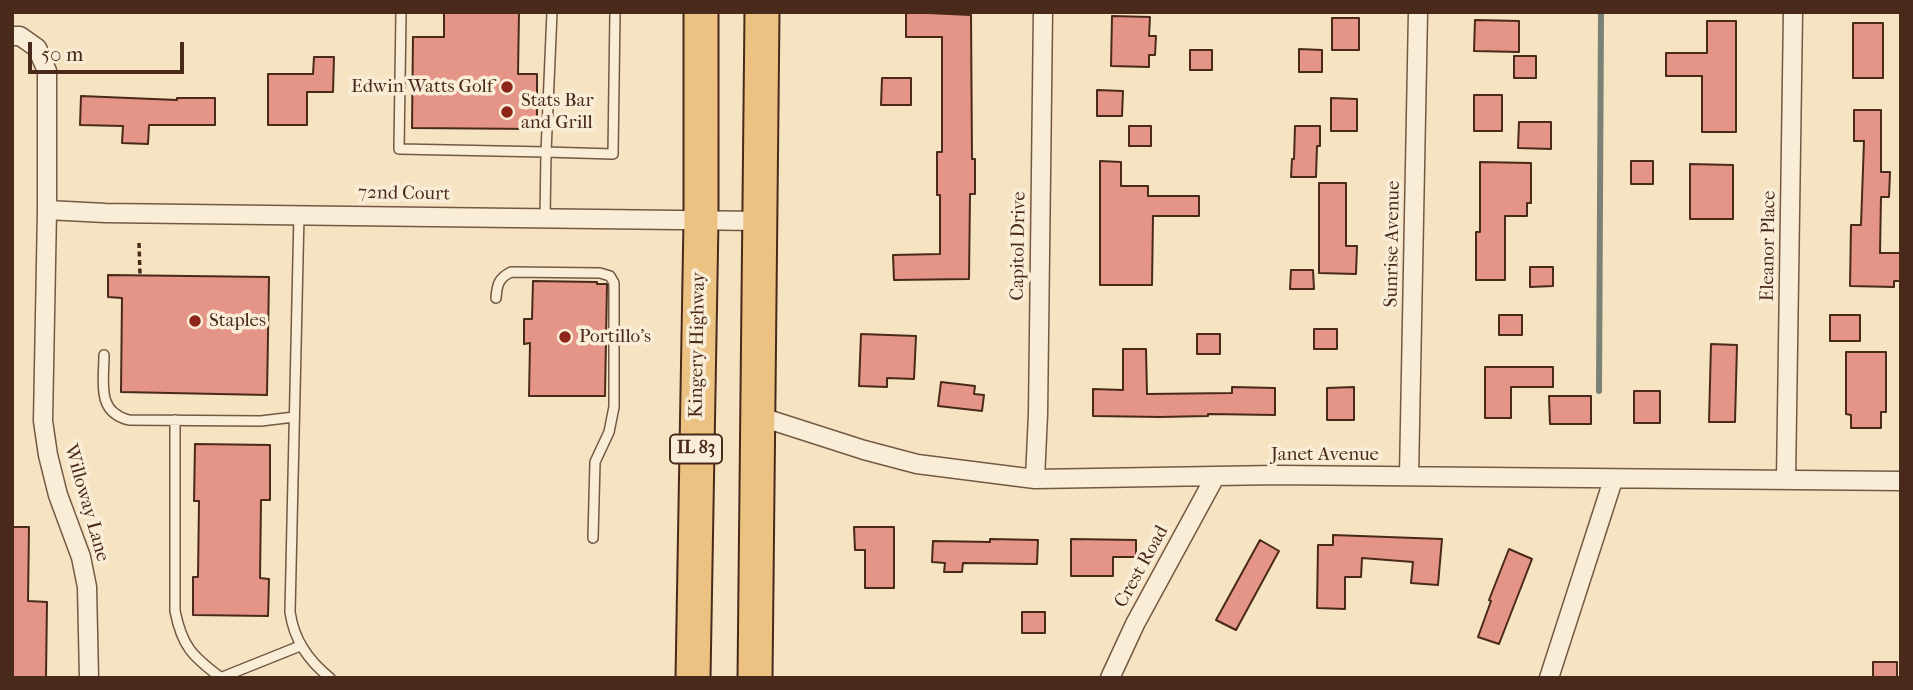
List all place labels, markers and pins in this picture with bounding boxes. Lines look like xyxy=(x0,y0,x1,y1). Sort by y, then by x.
place label: Edwin Watts Golf xyxy=(351,76,493,98)
marker: Edwin Watts Golf xyxy=(499,79,515,95)
place label: Stats Bar and Grill xyxy=(521,90,593,134)
marker: Stats Bar and Grill xyxy=(499,104,515,120)
place label: Staples xyxy=(209,310,266,332)
marker: Staples xyxy=(187,313,203,329)
place label: Portillo's xyxy=(579,326,651,348)
marker: Portillo's xyxy=(557,329,573,345)

